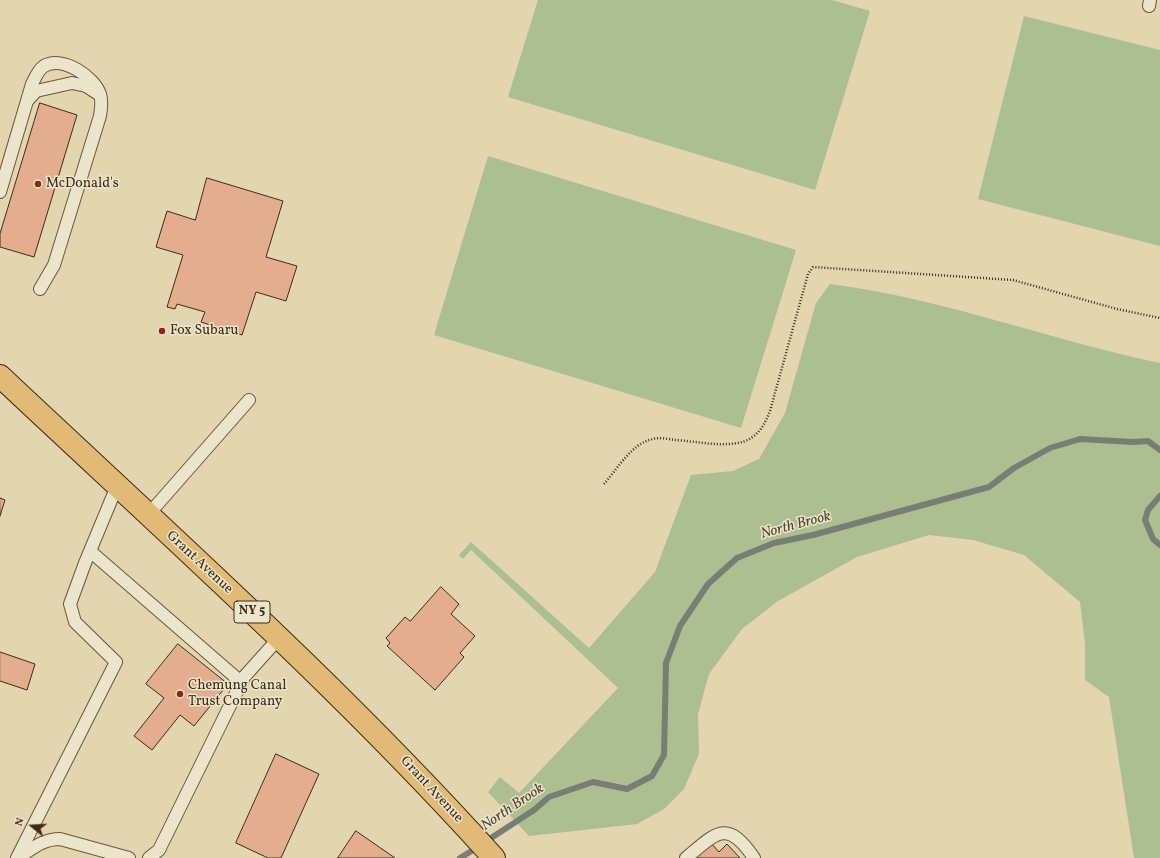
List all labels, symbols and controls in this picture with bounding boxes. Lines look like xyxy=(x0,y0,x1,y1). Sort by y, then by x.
place label: McDonald's xyxy=(46,176,119,192)
marker: McDonald's xyxy=(33,179,43,189)
place label: Fox Subaru xyxy=(170,323,238,339)
marker: Fox Subaru xyxy=(157,326,167,336)
water label: North Brook xyxy=(759,508,833,544)
street label: Grant Avenue xyxy=(162,528,236,598)
road number: NY 5 xyxy=(234,601,270,623)
place label: Chemung Canal Trust Company xyxy=(188,678,286,710)
marker: Chemung Canal Trust Company xyxy=(175,689,185,699)
street label: Grant Avenue xyxy=(396,753,466,827)
water label: North Brook xyxy=(478,780,548,836)
north arrow xyxy=(12,806,52,846)
text: N xyxy=(12,816,28,828)

